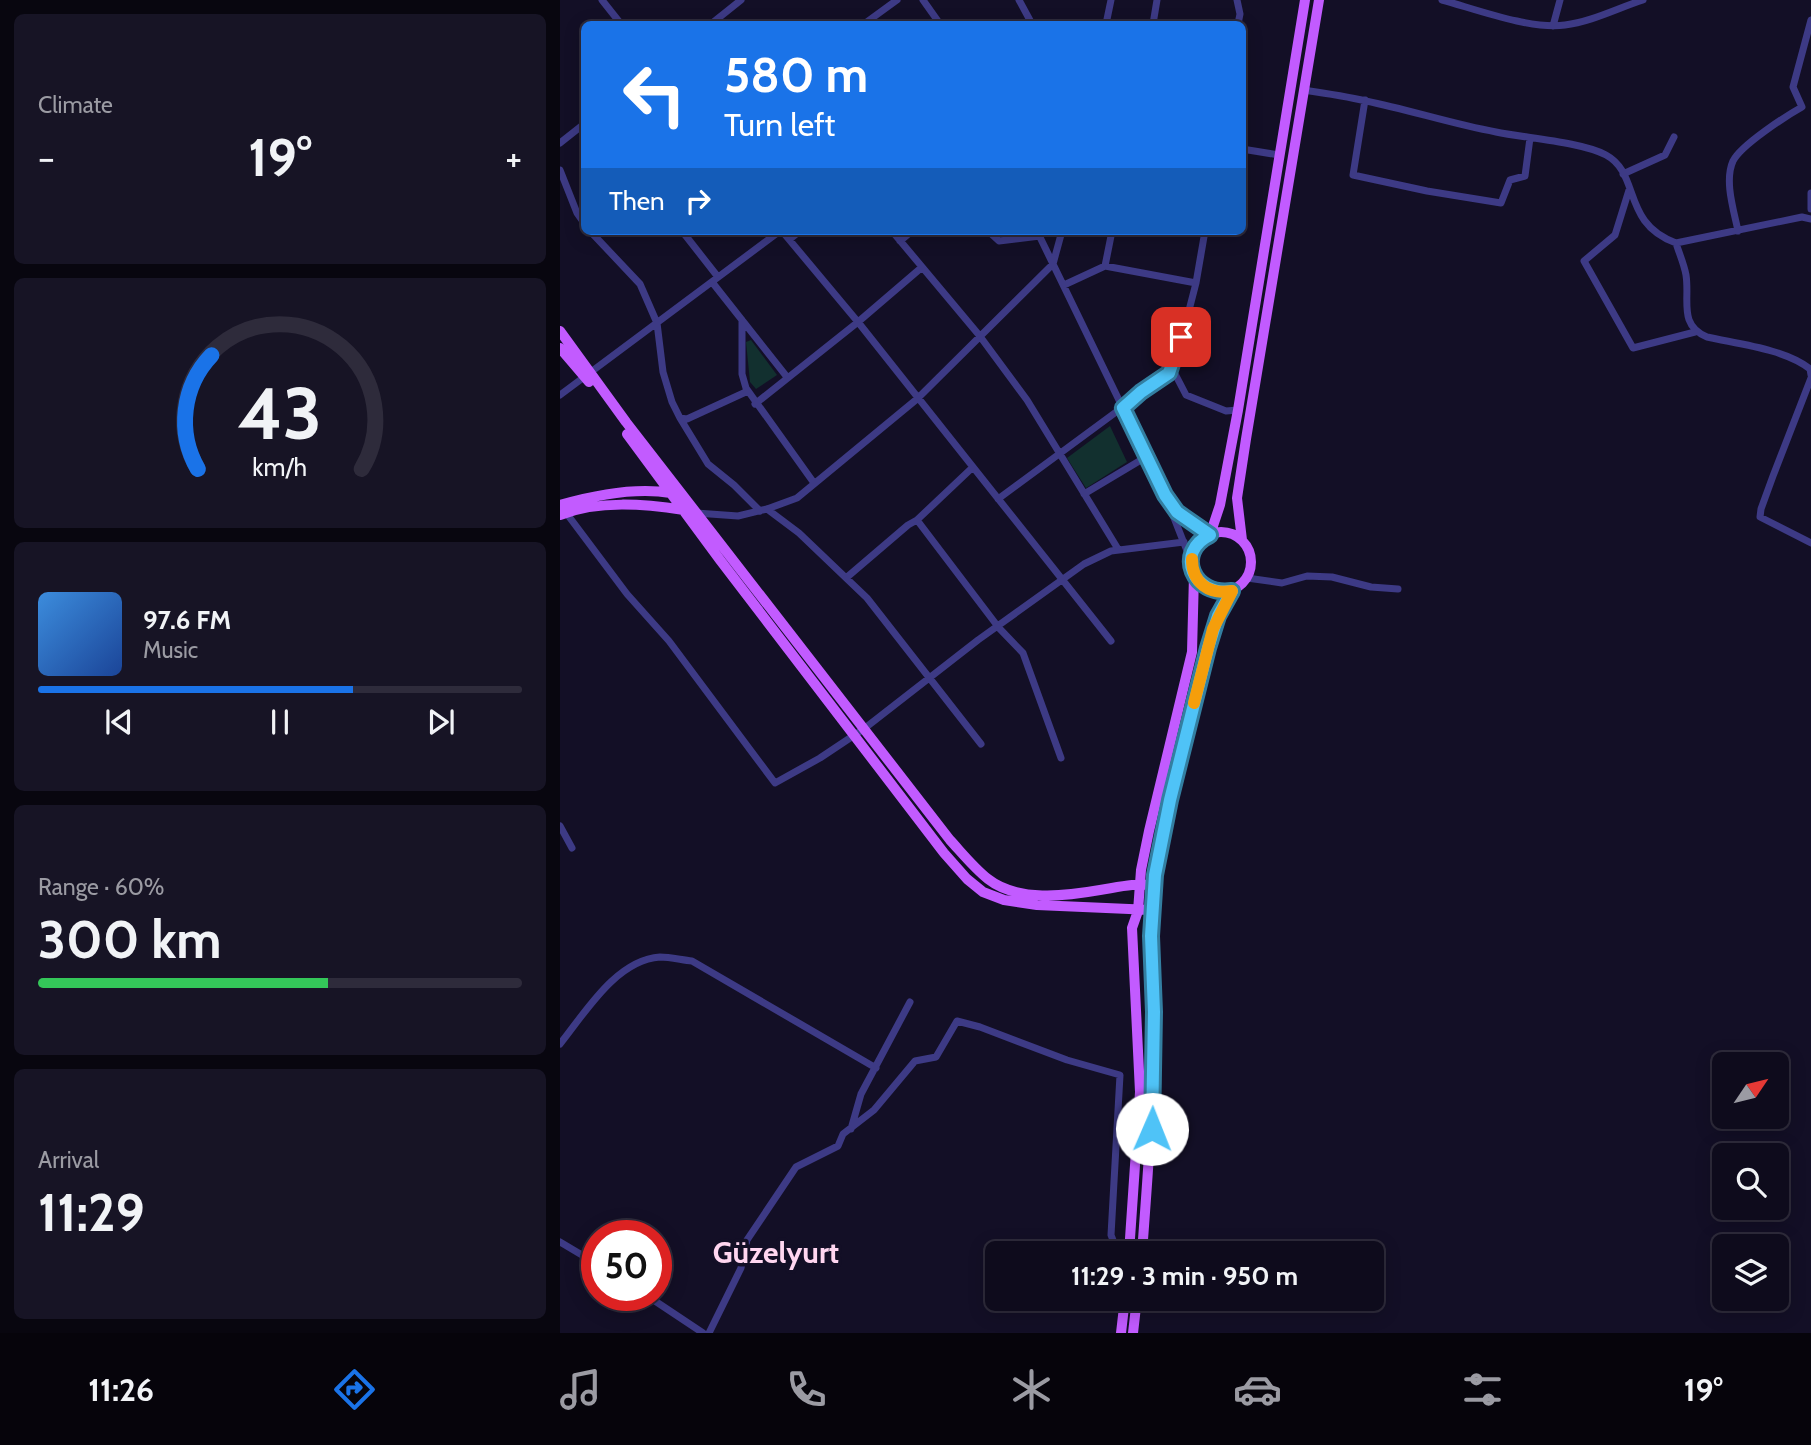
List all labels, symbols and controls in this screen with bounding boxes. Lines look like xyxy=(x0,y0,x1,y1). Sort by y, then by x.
text: 580 m xyxy=(724,45,868,104)
icon: left xyxy=(609,49,700,140)
text: Climate xyxy=(38,91,113,119)
text: Turn left xyxy=(724,105,835,144)
text: 19° xyxy=(248,126,312,189)
text: − xyxy=(38,134,55,181)
text: + xyxy=(505,134,522,181)
icon: right xyxy=(679,182,717,220)
text: Then xyxy=(609,185,665,217)
pin xyxy=(1151,307,1211,367)
icon: arrive xyxy=(1162,318,1200,356)
text: 43 xyxy=(238,369,322,457)
text: km/h xyxy=(253,451,307,481)
text: 97.6 FM xyxy=(143,604,231,636)
text: Music xyxy=(143,636,198,664)
icon: previous xyxy=(100,703,138,741)
icon: pause xyxy=(261,703,299,741)
icon: next xyxy=(422,703,460,741)
text: Range · 60% xyxy=(38,873,165,901)
text: 300 km xyxy=(38,908,222,971)
north arrow xyxy=(1712,1052,1788,1129)
map controls xyxy=(1712,1052,1789,1311)
position arrow xyxy=(1115,1092,1189,1166)
button: search xyxy=(1712,1143,1789,1220)
text: Arrival xyxy=(38,1146,99,1174)
text: 11:29 xyxy=(38,1181,145,1244)
speed limit sign: 50 xyxy=(581,1220,672,1311)
district label: Güzelyurt xyxy=(713,1234,839,1271)
button: layers xyxy=(1712,1234,1789,1311)
text: 11:29 · 3 min · 950 m xyxy=(1071,1260,1298,1292)
icon: directions xyxy=(330,1365,379,1414)
icon: music xyxy=(556,1365,605,1414)
icon: phone xyxy=(782,1365,831,1414)
icon: climate xyxy=(1007,1365,1056,1414)
icon: car xyxy=(1233,1365,1282,1414)
icon: filters xyxy=(1458,1365,1507,1414)
text: 11:26 xyxy=(88,1370,154,1409)
text: 19° xyxy=(1684,1370,1723,1409)

